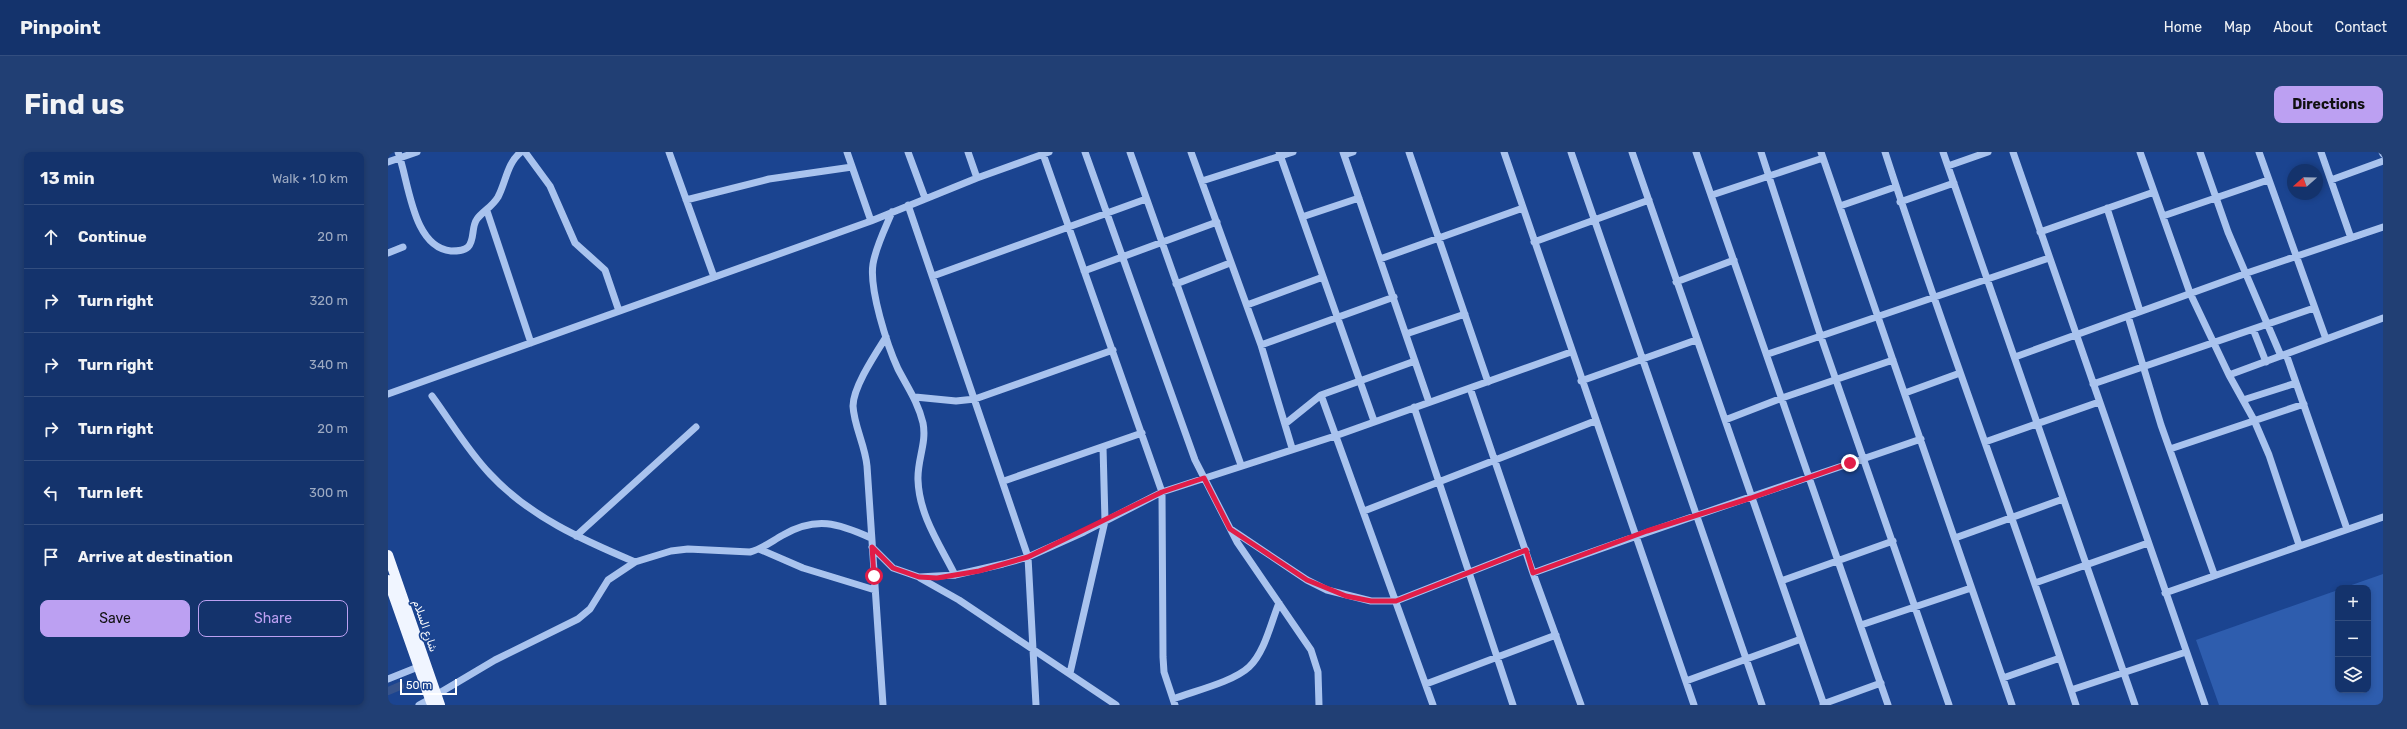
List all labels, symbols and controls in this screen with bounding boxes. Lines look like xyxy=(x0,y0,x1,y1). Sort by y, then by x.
text: Pinpoint xyxy=(20,16,101,39)
text: Home xyxy=(2164,19,2202,36)
text: Map xyxy=(2224,19,2251,36)
text: About xyxy=(2273,19,2313,36)
text: Contact xyxy=(2335,19,2387,36)
button: Directions xyxy=(2274,86,2383,123)
text: Find us xyxy=(24,88,124,121)
north arrow xyxy=(2287,164,2323,200)
text: 13 min xyxy=(40,168,95,188)
text: Walk · 1.0 km xyxy=(272,171,348,186)
icon: ahead xyxy=(40,226,62,248)
text: Continue xyxy=(78,228,147,246)
text: 20 m xyxy=(317,229,348,244)
icon: right xyxy=(40,290,62,312)
text: Turn right xyxy=(78,292,153,310)
text: 320 m xyxy=(310,293,348,308)
icon: right xyxy=(40,354,62,376)
text: Turn right xyxy=(78,356,153,374)
text: 340 m xyxy=(309,357,348,372)
icon: right xyxy=(40,418,62,440)
text: Turn right xyxy=(78,420,153,438)
text: 20 m xyxy=(317,421,348,436)
route end xyxy=(1841,454,1859,472)
icon: left xyxy=(40,482,62,504)
text: Turn left xyxy=(78,484,143,502)
text: 300 m xyxy=(309,485,348,500)
icon: arrive xyxy=(40,546,62,568)
text: Arrive at destination xyxy=(78,548,233,566)
route start xyxy=(865,567,883,585)
map controls xyxy=(2335,585,2371,693)
button: + xyxy=(2335,585,2371,621)
street label: شارع السلام xyxy=(408,598,440,654)
button: Save xyxy=(40,600,190,637)
button: Share xyxy=(198,600,348,637)
button: − xyxy=(2335,621,2371,657)
button: layers xyxy=(2335,657,2371,693)
scale bar xyxy=(400,677,457,696)
text: 50 m xyxy=(406,679,432,692)

